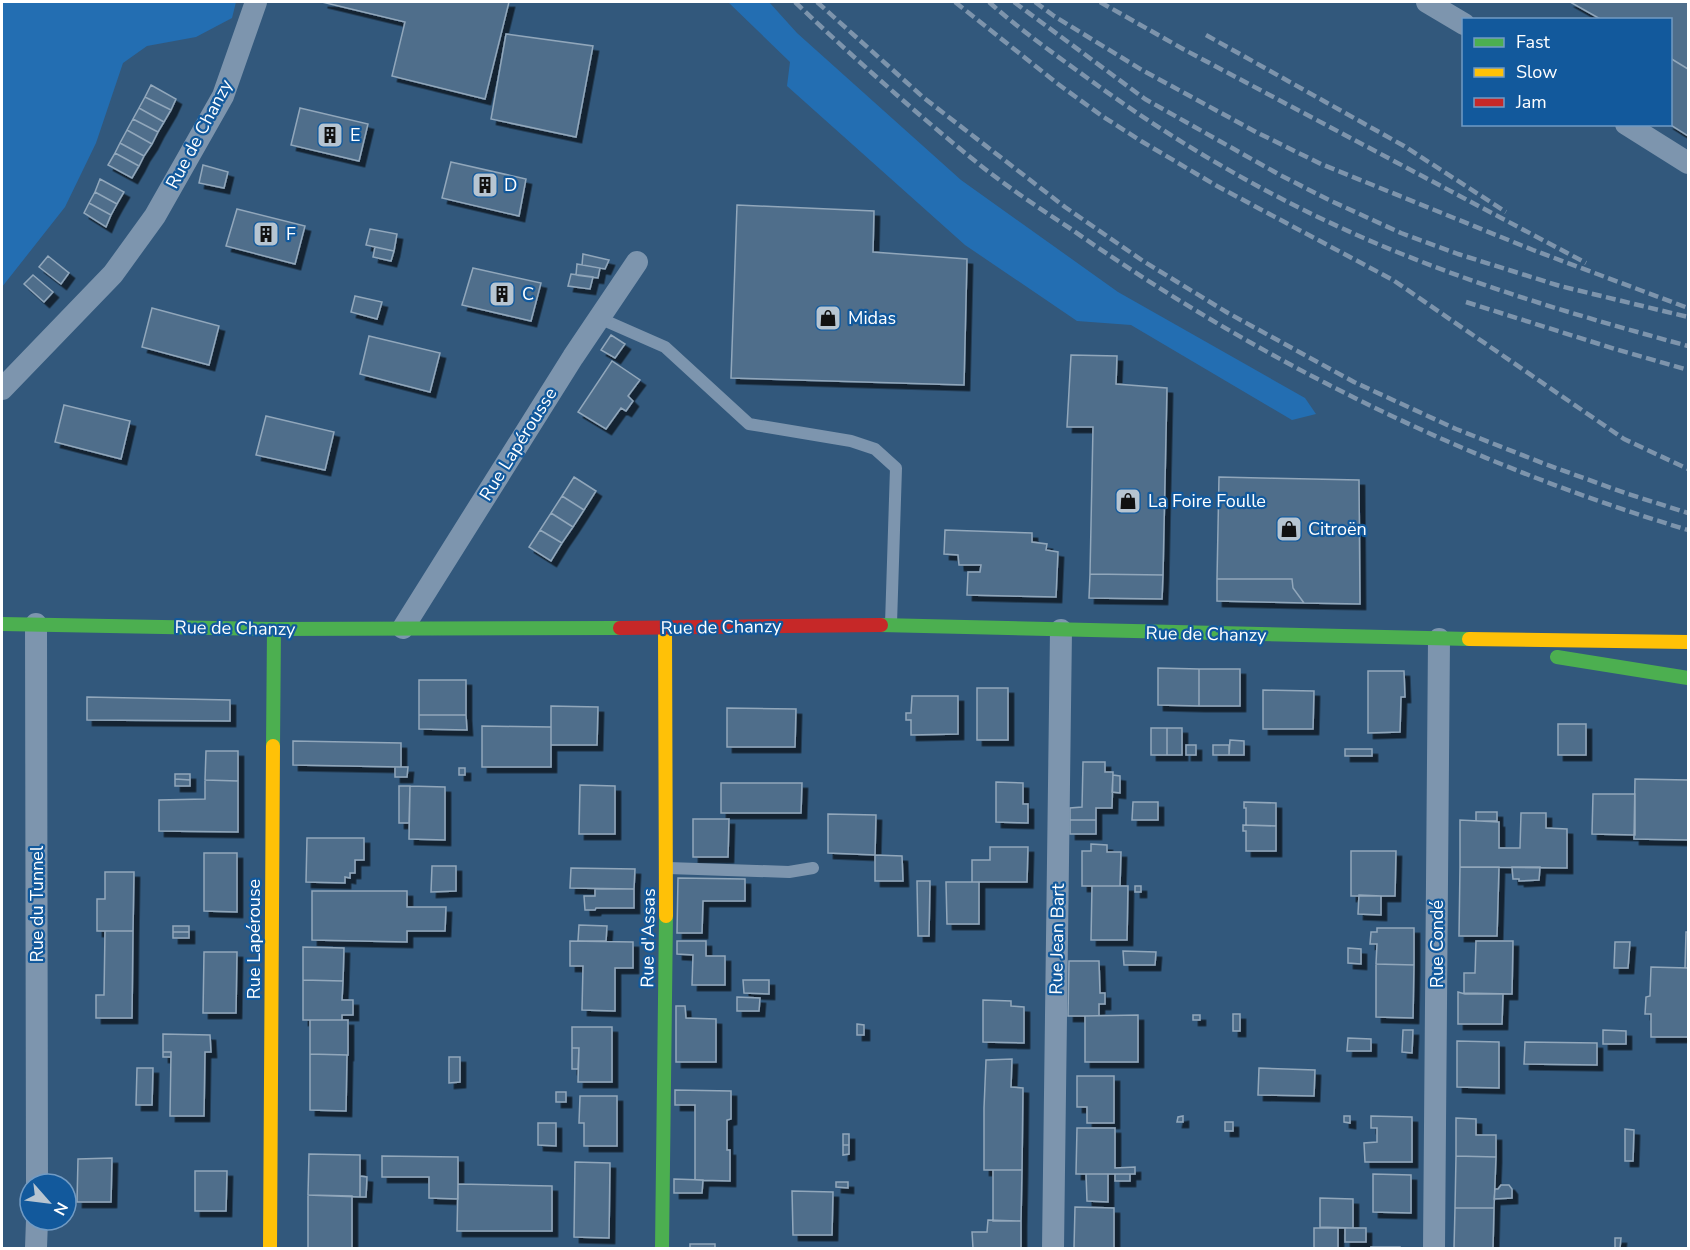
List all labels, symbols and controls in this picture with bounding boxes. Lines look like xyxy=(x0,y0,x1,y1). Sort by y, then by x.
legend xyxy=(1462,18,1672,126)
text: Fast xyxy=(1516,30,1551,54)
text: Slow xyxy=(1516,60,1557,84)
street label: Rue de Chanzy xyxy=(160,74,238,193)
text: Jam xyxy=(1515,90,1547,114)
building icon: E xyxy=(315,120,345,150)
place label: E xyxy=(350,123,361,147)
building icon: D xyxy=(470,170,500,200)
place label: D xyxy=(504,173,517,197)
building icon: F xyxy=(251,219,281,249)
place label: F xyxy=(286,222,296,246)
building icon: C xyxy=(487,279,517,309)
place label: C xyxy=(522,282,534,306)
shop icon: Midas xyxy=(813,303,843,333)
place label: Midas xyxy=(848,306,896,330)
street label: Rue Lapérousse xyxy=(474,383,562,505)
shop icon: La Foire Foulle xyxy=(1113,486,1143,516)
place label: La Foire Foulle xyxy=(1148,489,1266,513)
shop icon: Citroën xyxy=(1274,514,1304,544)
place label: Citroën xyxy=(1308,517,1367,541)
street label: Rue de Chanzy xyxy=(660,614,782,640)
street label: Rue de Chanzy xyxy=(174,615,296,641)
street label: Rue de Chanzy xyxy=(1145,621,1267,647)
street label: Rue du Tunnel xyxy=(25,845,49,962)
street label: Rue Lapérouse xyxy=(242,879,266,999)
street label: Rue Jean Bart xyxy=(1044,883,1070,995)
street label: Rue d'Assas xyxy=(635,888,661,988)
street label: Rue Condé xyxy=(1425,900,1449,988)
north arrow xyxy=(18,1172,78,1232)
text: N xyxy=(48,1198,73,1219)

